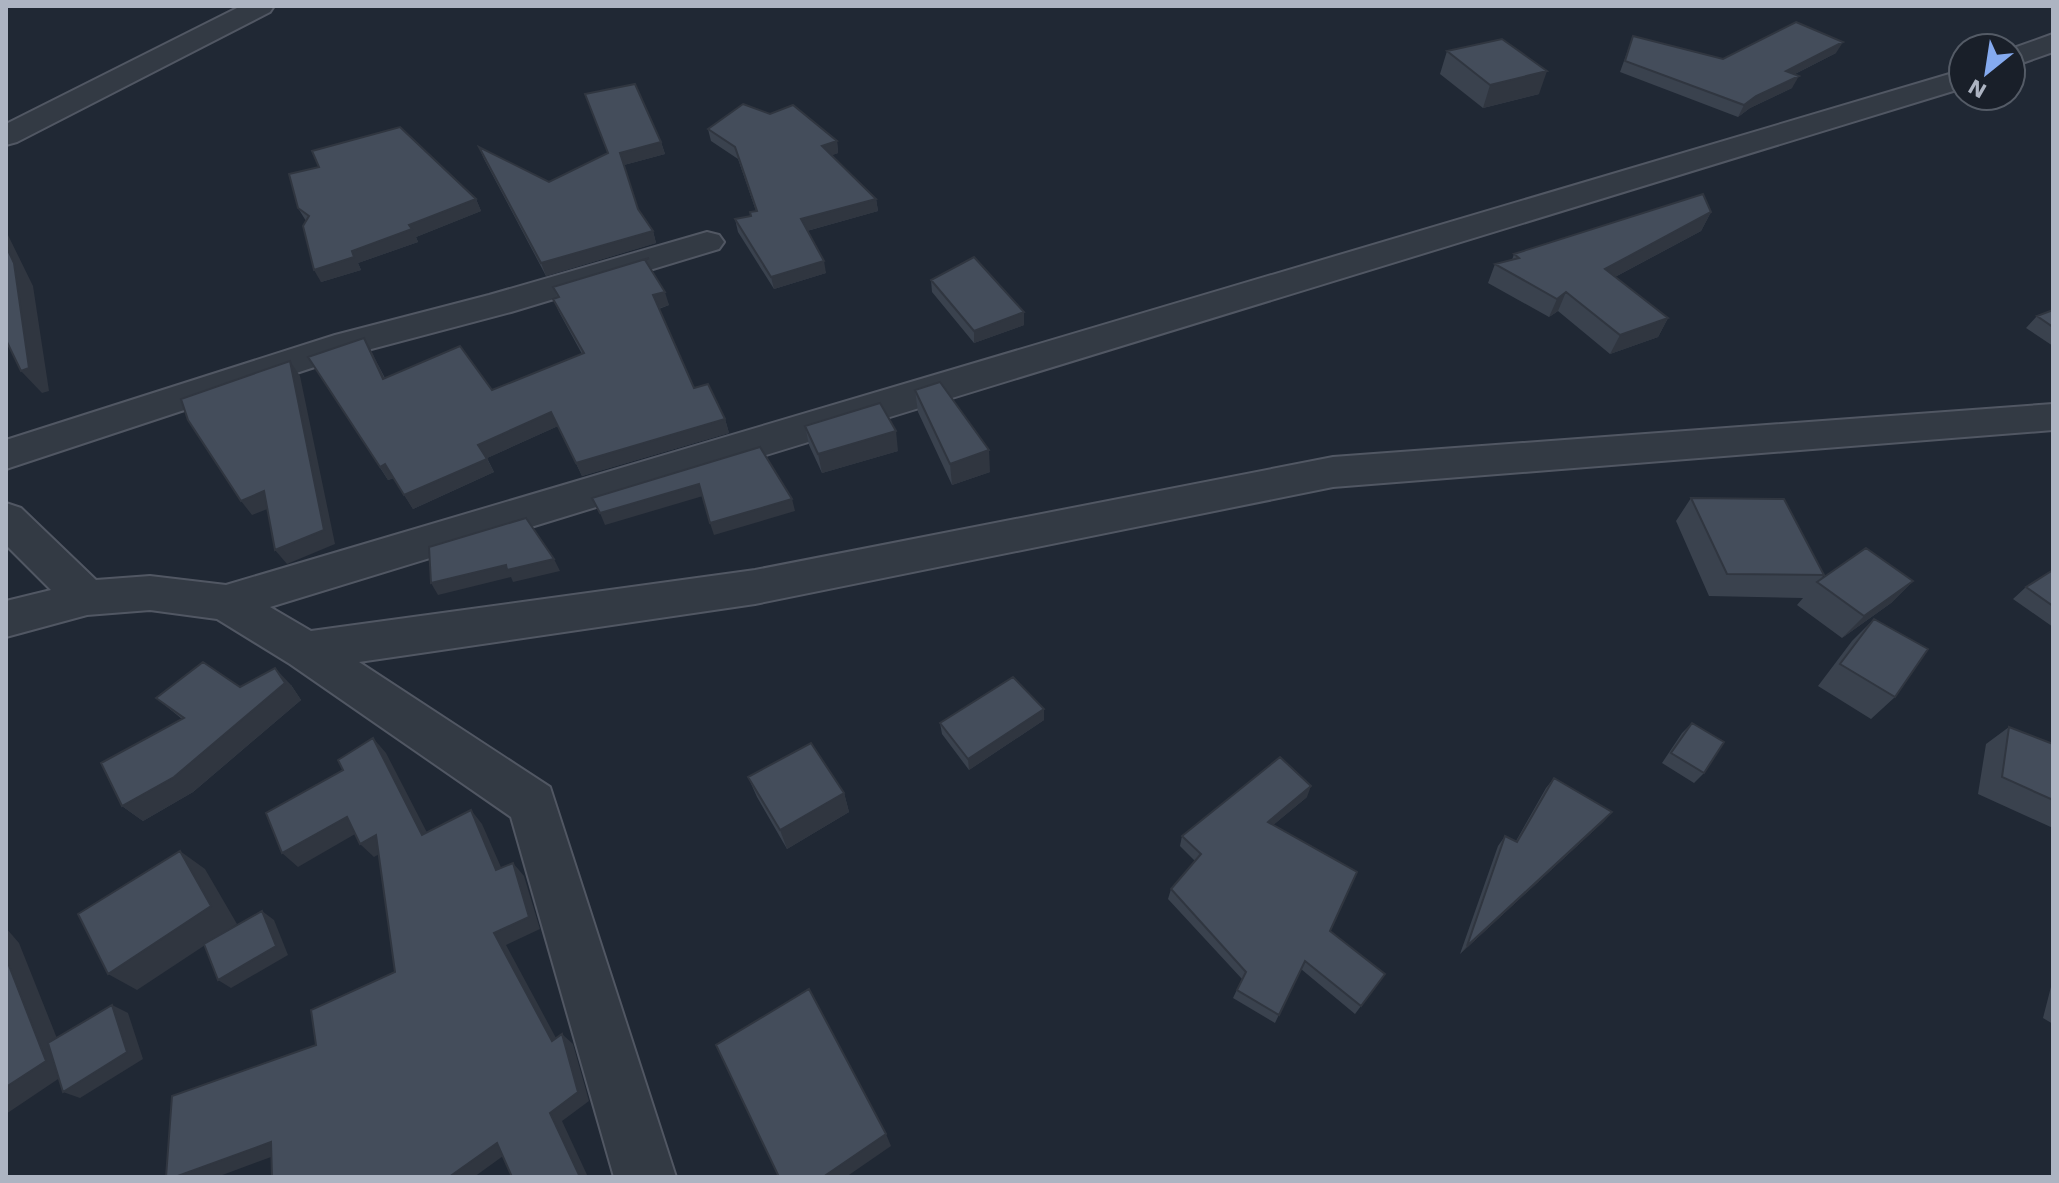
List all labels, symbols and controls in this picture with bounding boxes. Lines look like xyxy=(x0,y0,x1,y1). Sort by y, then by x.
north arrow xyxy=(1947,32,2027,112)
text: N xyxy=(1964,74,1991,104)

